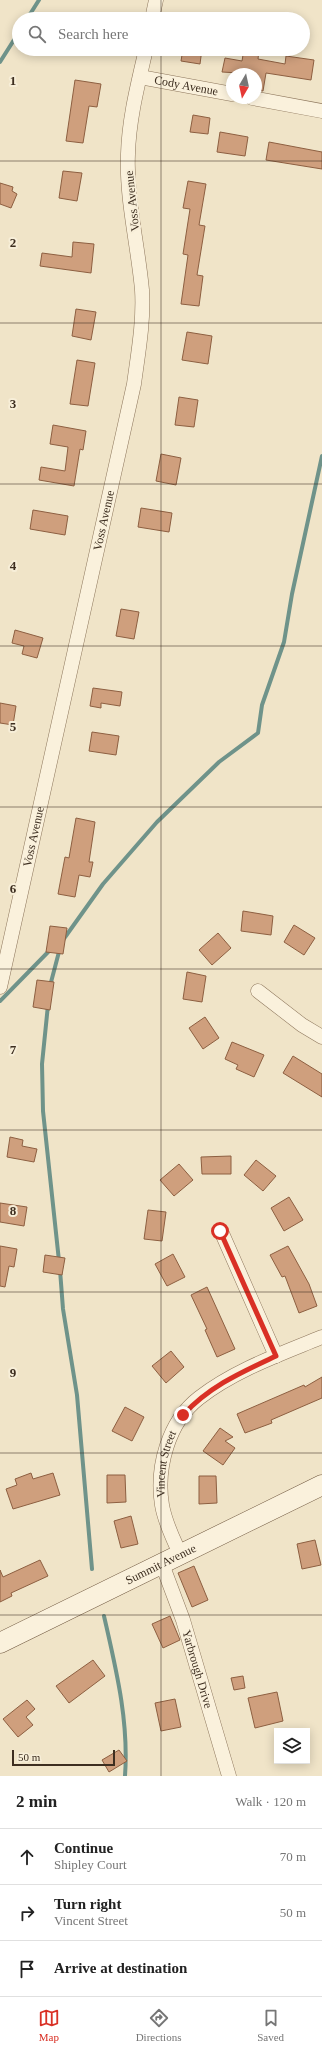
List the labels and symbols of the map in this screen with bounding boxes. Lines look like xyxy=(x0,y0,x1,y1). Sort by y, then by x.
north arrow xyxy=(226,68,262,104)
text: 1 xyxy=(10,73,16,88)
street label: Cody Avenue xyxy=(153,73,219,98)
street label: Voss Avenue xyxy=(122,170,142,232)
text: 2 xyxy=(10,235,16,250)
text: 3 xyxy=(10,396,17,411)
street label: Voss Avenue xyxy=(90,489,117,552)
text: 4 xyxy=(10,558,17,573)
text: 5 xyxy=(10,719,17,734)
street label: Voss Avenue xyxy=(20,805,47,868)
text: 6 xyxy=(10,881,17,896)
text: 7 xyxy=(10,1042,17,1057)
text: 8 xyxy=(10,1203,17,1218)
route start xyxy=(211,1222,229,1240)
text: 9 xyxy=(10,1365,17,1380)
route end xyxy=(174,1406,192,1424)
street label: Vincent Street xyxy=(153,1427,179,1498)
street label: Summit Avenue xyxy=(123,1541,198,1587)
street label: Yarbrough Drive xyxy=(179,1628,216,1710)
scale bar xyxy=(12,1748,115,1767)

